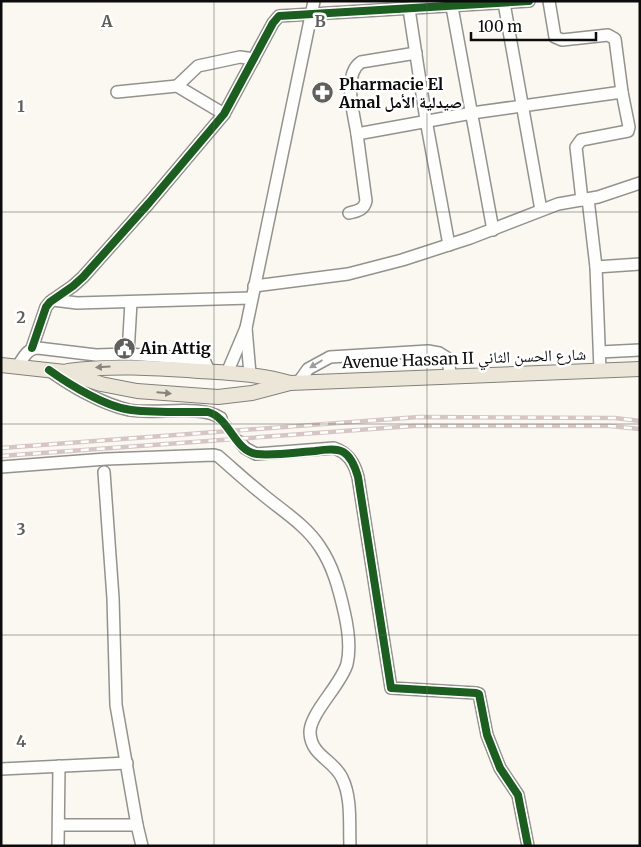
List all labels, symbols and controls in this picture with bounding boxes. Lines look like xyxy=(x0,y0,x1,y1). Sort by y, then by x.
scale bar xyxy=(471,10,596,42)
text: A xyxy=(100,11,113,31)
text: B xyxy=(314,11,326,31)
text: 100 m xyxy=(478,17,522,36)
place label: Pharmacie El Amal صيدلية الأمل xyxy=(338,74,462,112)
pharmacy icon: Pharmacie El Amal صيدلية الأمل xyxy=(311,81,335,105)
text: 1 xyxy=(17,96,25,116)
text: 2 xyxy=(16,307,26,327)
public building icon: Ain Attig xyxy=(112,336,136,360)
place label: Ain Attig xyxy=(139,338,211,358)
street label: Avenue Hassan II شارع الحسن الثاني xyxy=(341,344,586,375)
one-way arrow xyxy=(309,360,322,369)
one-way arrow xyxy=(95,364,111,372)
one-way arrow xyxy=(156,389,172,397)
text: 3 xyxy=(16,519,26,539)
text: 4 xyxy=(16,731,26,751)

